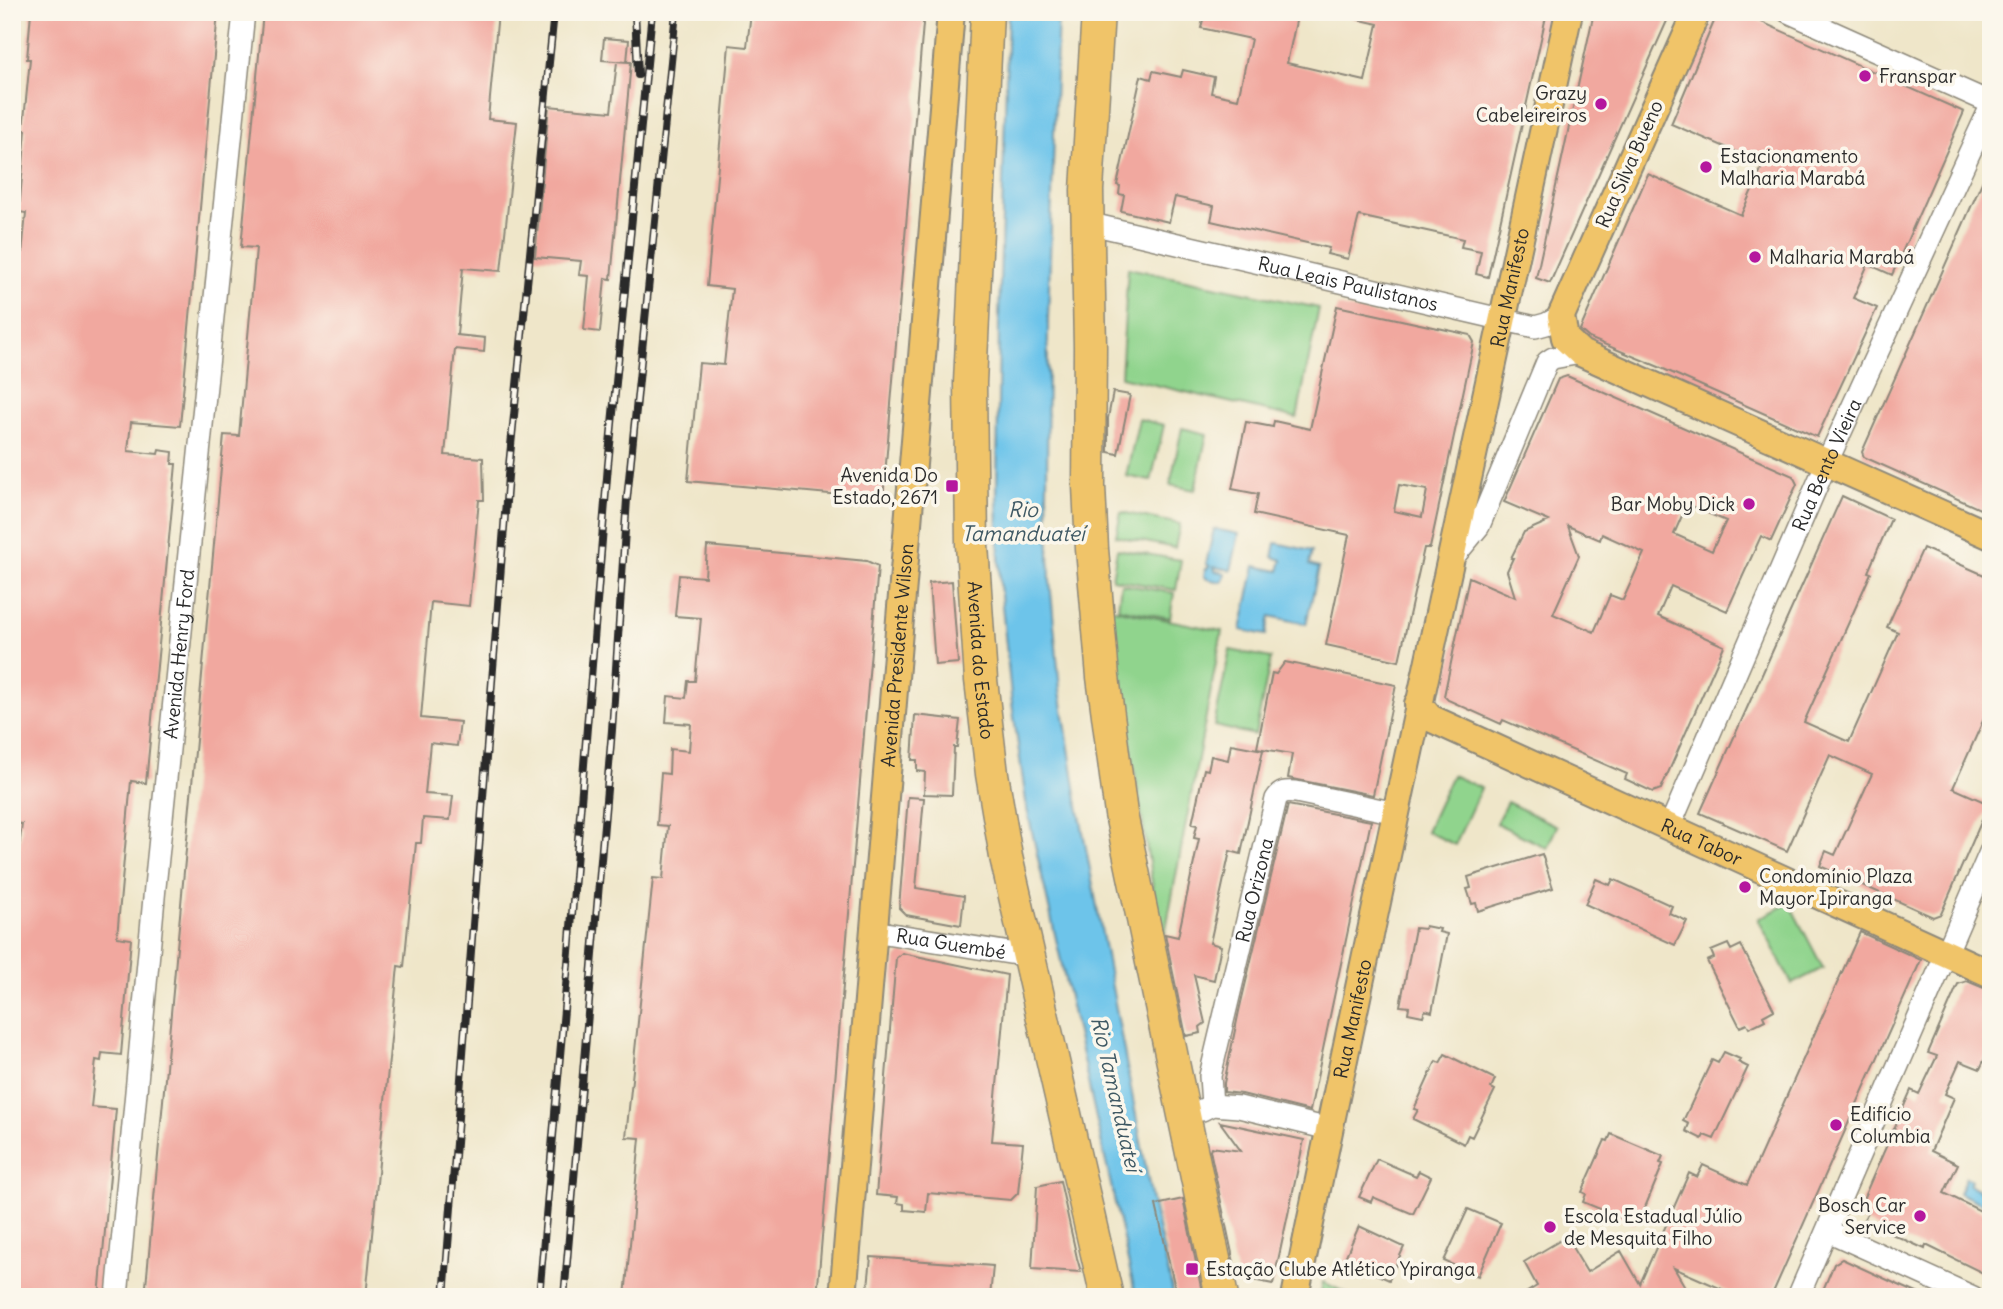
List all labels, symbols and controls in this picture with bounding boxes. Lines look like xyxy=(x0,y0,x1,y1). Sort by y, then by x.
place label: Franspar xyxy=(1879,64,1957,88)
marker: Franspar xyxy=(1857,68,1873,84)
place label: Grazy Cabeleireiros xyxy=(1476,81,1587,127)
street label: Rua Silva Bueno xyxy=(1590,96,1668,232)
marker: Grazy Cabeleireiros xyxy=(1593,96,1609,112)
place label: Estacionamento Malharia Marabá xyxy=(1720,144,1866,190)
marker: Estacionamento Malharia Marabá xyxy=(1698,159,1714,175)
street label: Rua Manifesto xyxy=(1485,226,1534,349)
place label: Malharia Marabá xyxy=(1769,245,1915,269)
marker: Malharia Marabá xyxy=(1747,249,1763,265)
street label: Rua Leais Paulistanos xyxy=(1256,251,1441,316)
street label: Rua Bento Vieira xyxy=(1787,394,1867,535)
place label: Avenida Do Estado, 2671 xyxy=(832,463,938,509)
marker: Avenida Do Estado, 2671 xyxy=(944,478,960,494)
place label: Bar Moby Dick xyxy=(1611,492,1735,516)
water label: Rio Tamanduateí xyxy=(961,496,1088,547)
marker: Bar Moby Dick xyxy=(1741,496,1757,512)
street label: Avenida Presidente Wilson xyxy=(876,542,918,768)
street label: Avenida Henry Ford xyxy=(158,568,199,740)
street label: Avenida do Estado xyxy=(962,580,1000,741)
street label: Rua Tabor xyxy=(1657,813,1746,871)
street label: Rua Orizona xyxy=(1230,835,1278,945)
place label: Condomínio Plaza Mayor Ipiranga xyxy=(1759,864,1913,910)
marker: Condomínio Plaza Mayor Ipiranga xyxy=(1737,879,1753,895)
street label: Rua Guembé xyxy=(894,923,1008,964)
street label: Rua Manifesto xyxy=(1328,957,1377,1081)
water label: Rio Tamanduateí xyxy=(1085,1014,1148,1177)
place label: Edifício Columbia xyxy=(1850,1102,1931,1148)
marker: Edifício Columbia xyxy=(1828,1117,1844,1133)
place label: Bosch Car Service xyxy=(1818,1193,1906,1239)
place label: Escola Estadual Júlio de Mesquita Filho xyxy=(1564,1204,1742,1250)
marker: Bosch Car Service xyxy=(1912,1208,1928,1224)
marker: Escola Estadual Júlio de Mesquita Filho xyxy=(1542,1219,1558,1235)
place label: Estação Clube Atlético Ypiranga xyxy=(1206,1257,1475,1281)
marker: Estação Clube Atlético Ypiranga xyxy=(1184,1261,1200,1277)

